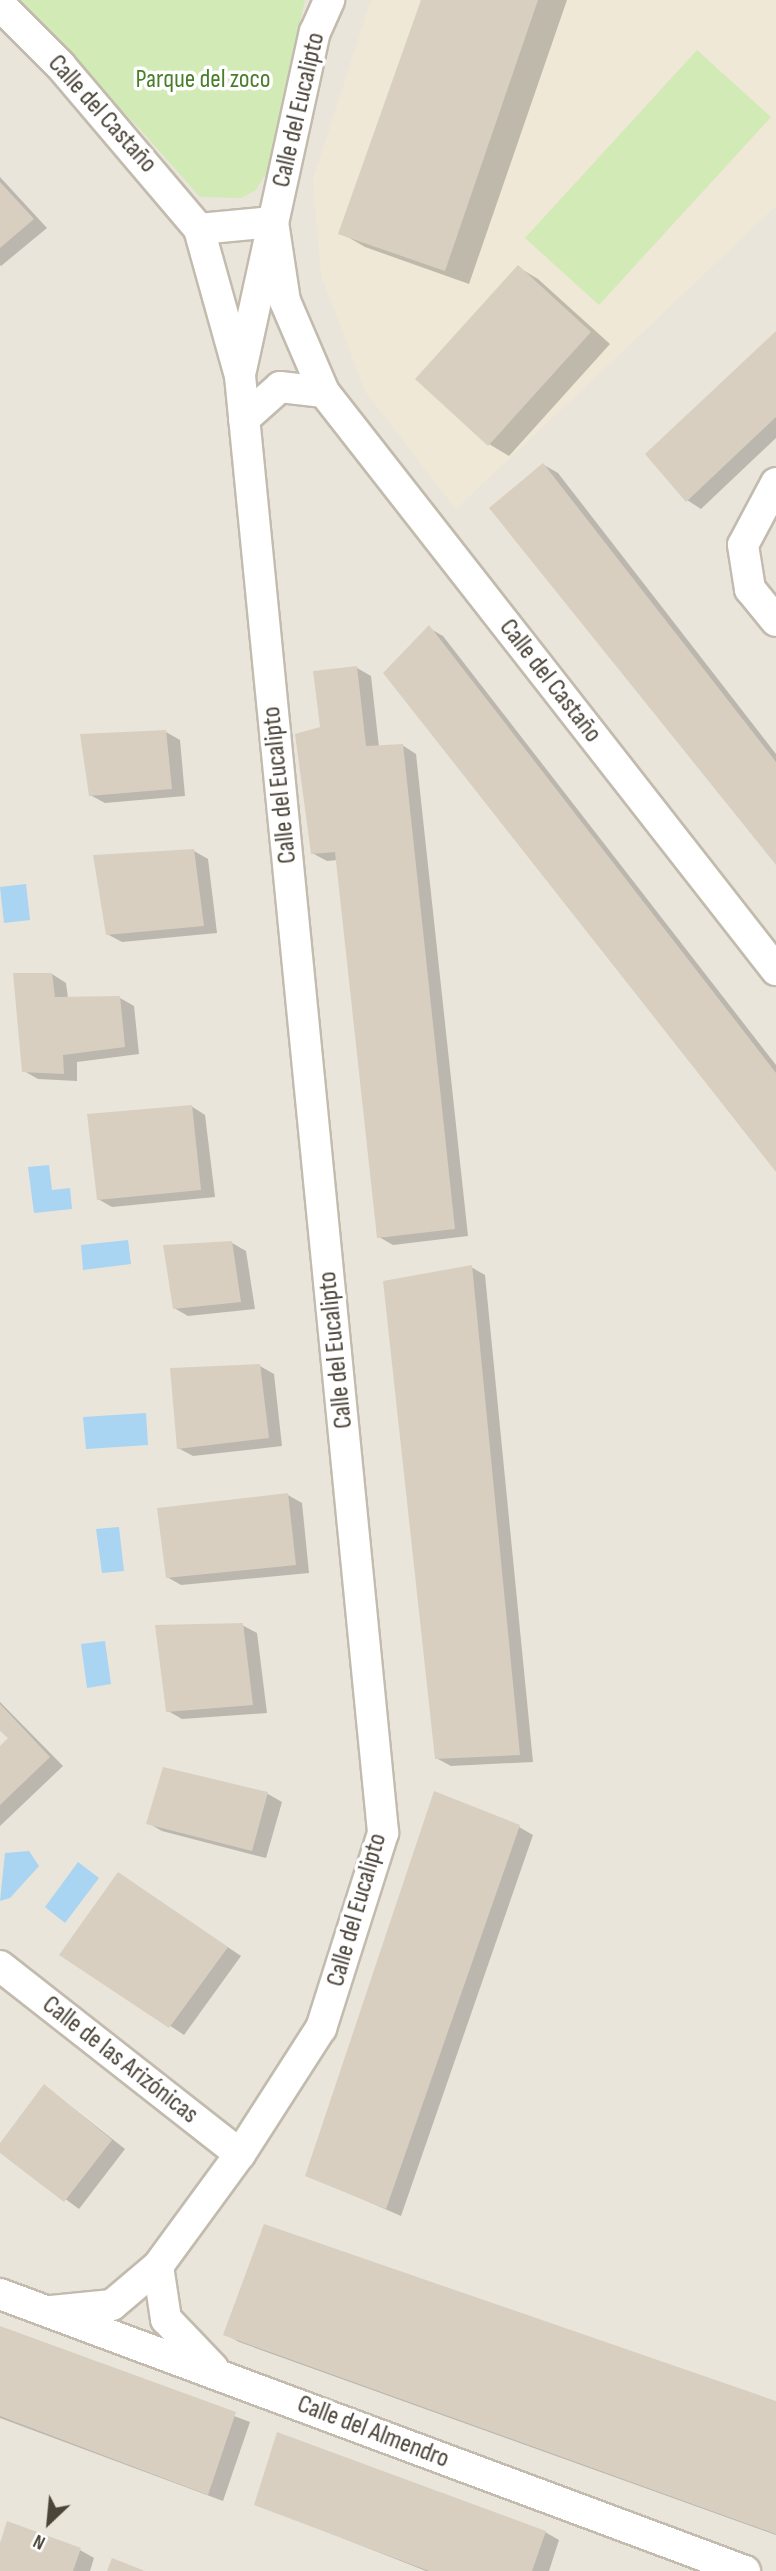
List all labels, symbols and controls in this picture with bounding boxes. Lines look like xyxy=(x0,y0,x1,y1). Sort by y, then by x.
street label: Calle del Eucalipto xyxy=(266,30,332,190)
street label: Calle del Castaño xyxy=(41,49,163,179)
park label: Parque del zoco xyxy=(135,64,271,96)
street label: Calle del Castaño xyxy=(492,613,608,749)
street label: Calle del Eucalipto xyxy=(256,705,304,865)
street label: Calle del Eucalipto xyxy=(312,1270,360,1430)
street label: Calle del Eucalipto xyxy=(320,1830,394,1990)
street label: Calle de las Arizónicas xyxy=(36,1989,204,2131)
street label: Calle del Almendro xyxy=(293,2389,453,2475)
north arrow xyxy=(14,2487,84,2557)
text: N xyxy=(30,2529,49,2554)

